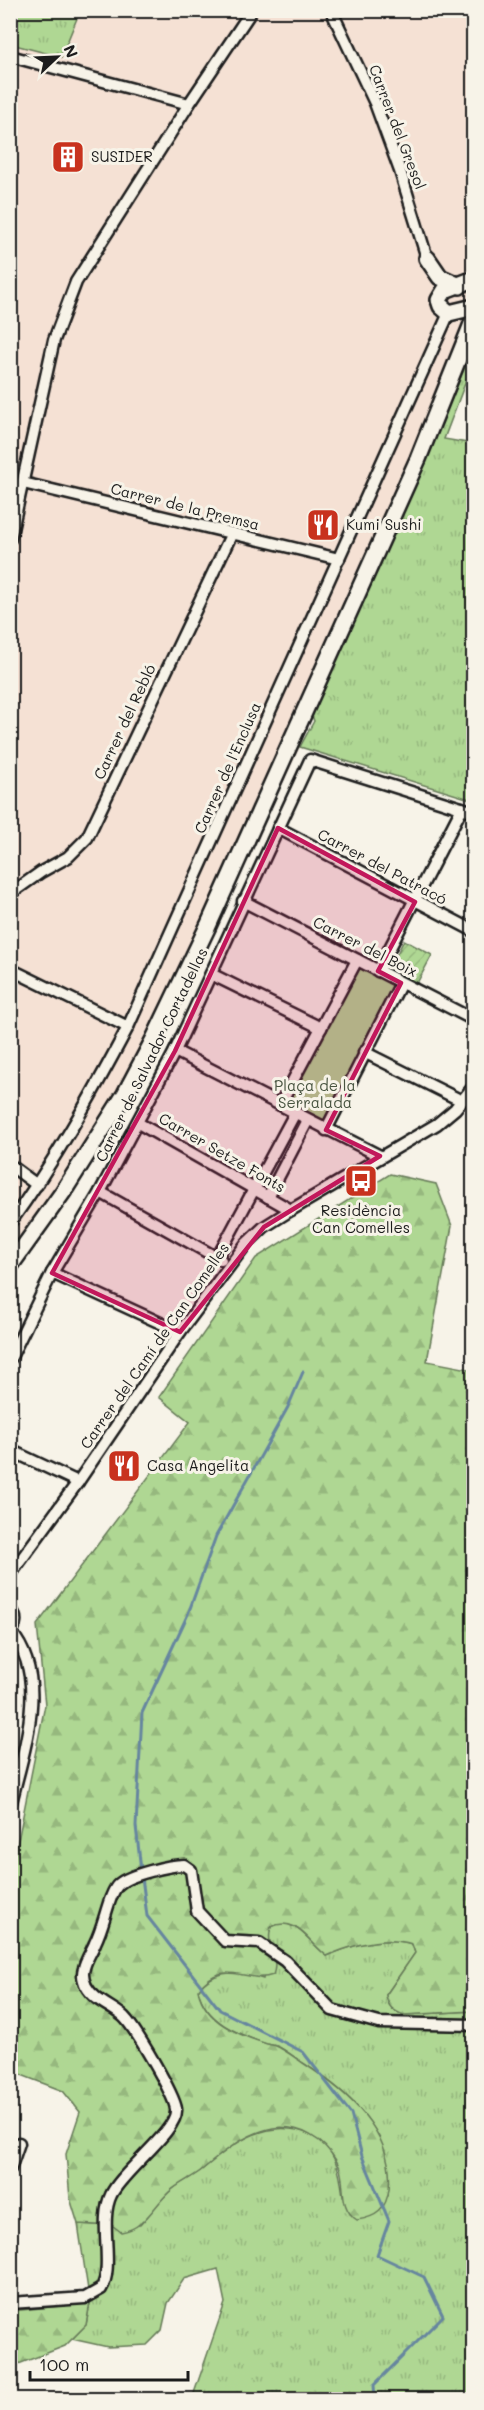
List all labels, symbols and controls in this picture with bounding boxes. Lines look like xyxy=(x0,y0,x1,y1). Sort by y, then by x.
north arrow xyxy=(27,27,87,87)
text: N xyxy=(59,41,83,61)
street label: Carrer del Gresol xyxy=(365,61,431,192)
building icon: SUSIDER xyxy=(50,139,86,175)
place label: SUSIDER xyxy=(91,146,153,166)
street label: Carrer de la Premsa xyxy=(109,478,262,534)
restaurant icon: Kumi Sushi xyxy=(305,507,341,543)
place label: Kumi Sushi xyxy=(346,514,422,534)
street label: Carrer del Rebló xyxy=(89,661,160,783)
street label: Carrer de l'Enclusa xyxy=(189,699,265,836)
street label: Carrer del Patracó xyxy=(314,824,451,909)
street label: Carrer del Boix xyxy=(310,911,421,981)
street label: Carrer de Salvador Cortadellas xyxy=(90,944,212,1165)
park label: Plaça de la Serralada xyxy=(274,1075,356,1112)
street label: Carrer Setze Fonts xyxy=(156,1108,289,1197)
bus stop icon: Residència Can Comelles xyxy=(343,1163,379,1199)
place label: Residència Can Comelles xyxy=(312,1200,410,1237)
street label: Carrer del Camí de Can Comelles xyxy=(75,1238,233,1452)
restaurant icon: Casa Angelita xyxy=(106,1448,142,1484)
place label: Casa Angelita xyxy=(147,1455,249,1475)
scale bar xyxy=(30,2344,188,2382)
text: 100 m xyxy=(39,2352,89,2376)

